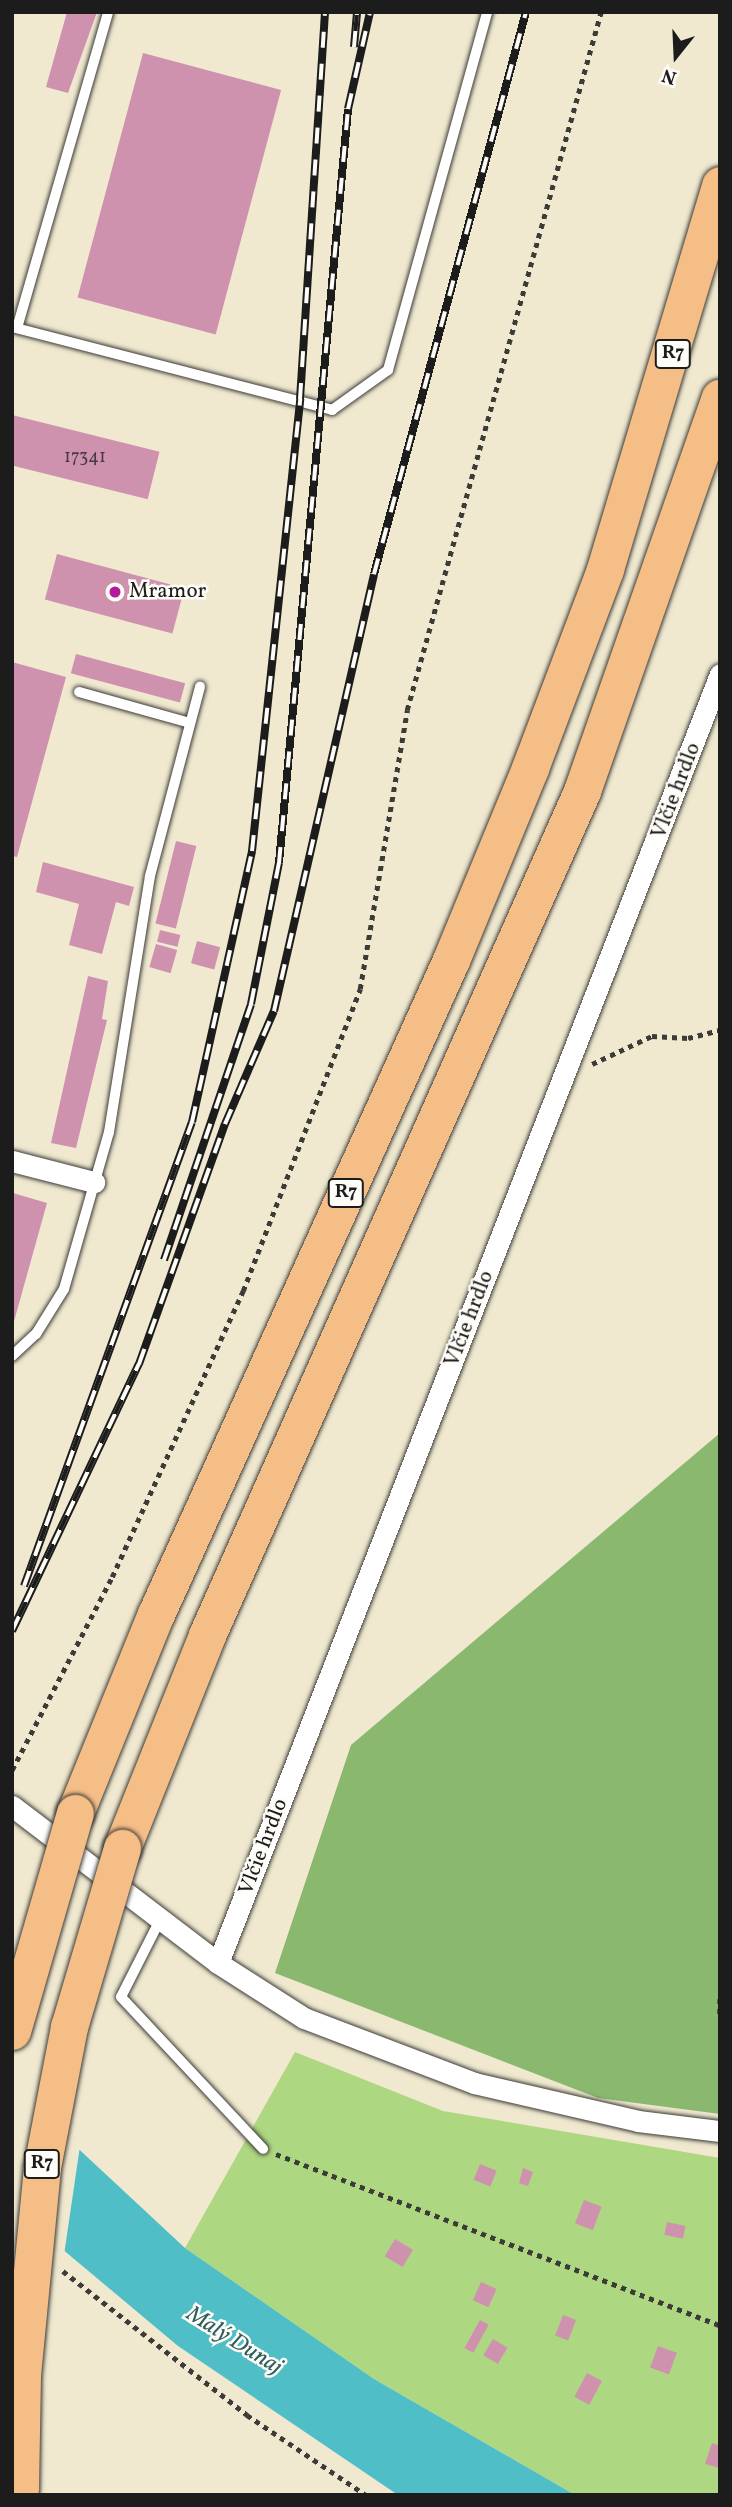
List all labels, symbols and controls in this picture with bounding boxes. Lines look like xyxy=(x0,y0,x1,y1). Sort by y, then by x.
north arrow xyxy=(641,21,711,91)
text: N xyxy=(659,61,680,90)
road number: R7 xyxy=(654,338,692,370)
house number: 17341 xyxy=(64,447,106,469)
place label: Mramor xyxy=(129,579,206,605)
marker: Mramor xyxy=(107,584,123,600)
street label: Vlčie hrdlo xyxy=(647,739,707,843)
road number: R7 xyxy=(327,1177,365,1208)
street label: Vlčie hrdlo xyxy=(440,1267,500,1371)
street label: Vlčie hrdlo xyxy=(234,1795,294,1899)
road number: R7 xyxy=(23,2148,61,2180)
water label: Malý Dunaj xyxy=(181,2301,287,2381)

